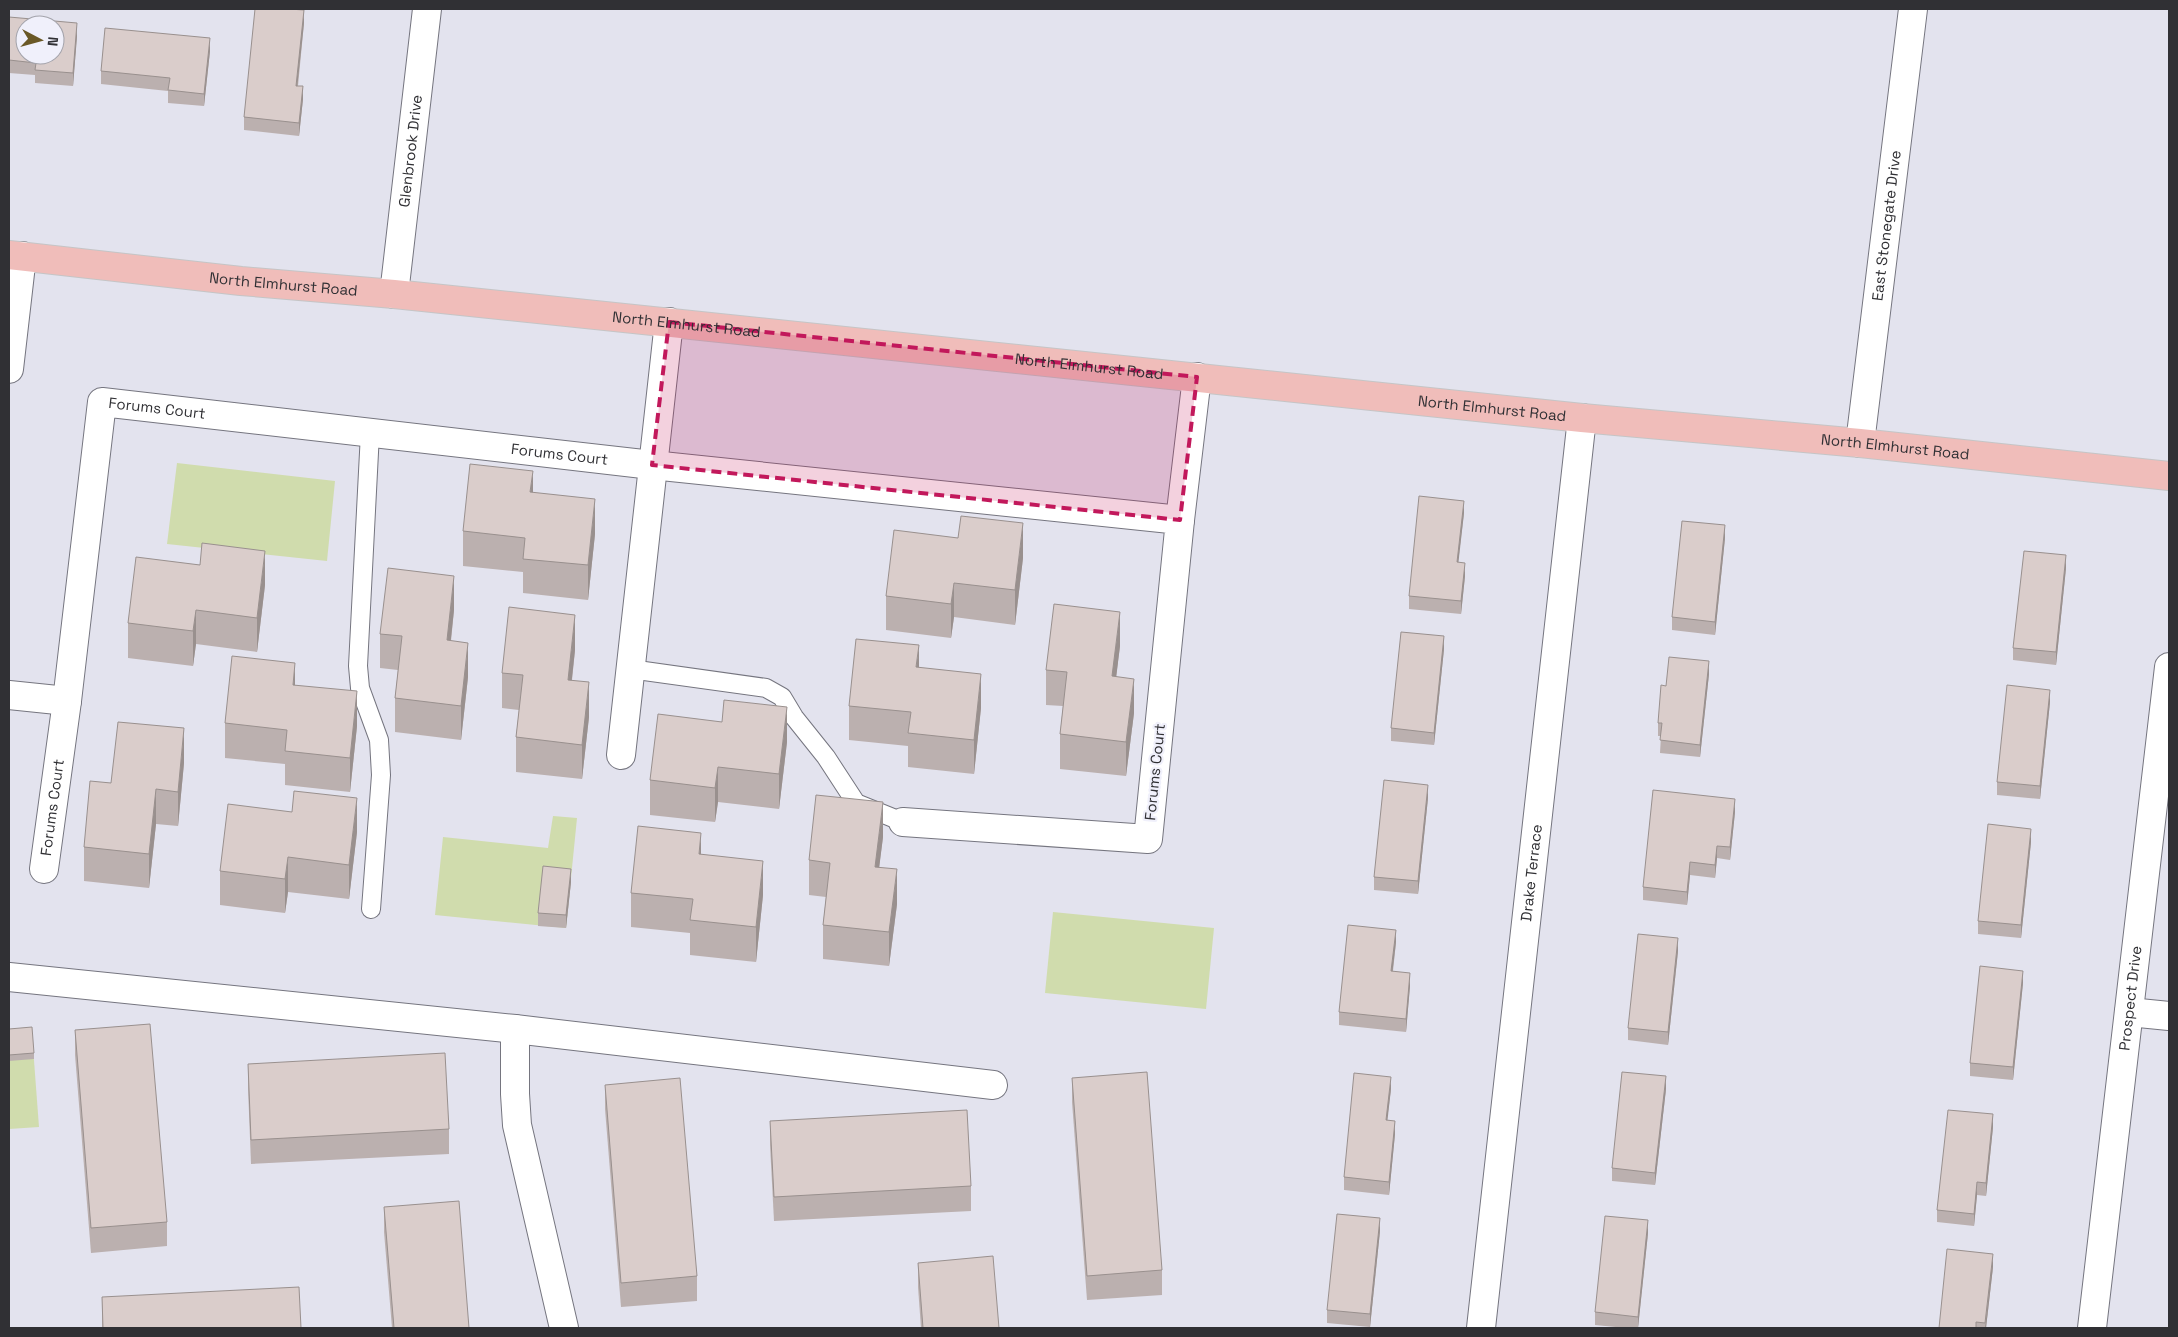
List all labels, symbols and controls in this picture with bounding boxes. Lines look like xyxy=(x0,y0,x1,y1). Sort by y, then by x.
north arrow xyxy=(15,15,65,65)
text: N xyxy=(43,36,62,47)
street label: Glenbrook Drive xyxy=(394,93,426,208)
street label: East Stonegate Drive xyxy=(1867,149,1905,302)
street label: North Elmhurst Road xyxy=(208,268,358,300)
street label: North Elmhurst Road xyxy=(611,307,762,341)
street label: North Elmhurst Road xyxy=(1014,349,1164,383)
street label: North Elmhurst Road xyxy=(1417,391,1567,425)
street label: Forums Court xyxy=(108,393,207,423)
street label: North Elmhurst Road xyxy=(1820,430,1970,464)
street label: Forums Court xyxy=(510,439,609,469)
street label: Forums Court xyxy=(1140,722,1169,821)
street label: Forums Court xyxy=(36,758,68,857)
street label: Drake Terrace xyxy=(1516,823,1546,922)
street label: Prospect Drive xyxy=(2114,945,2145,1052)

